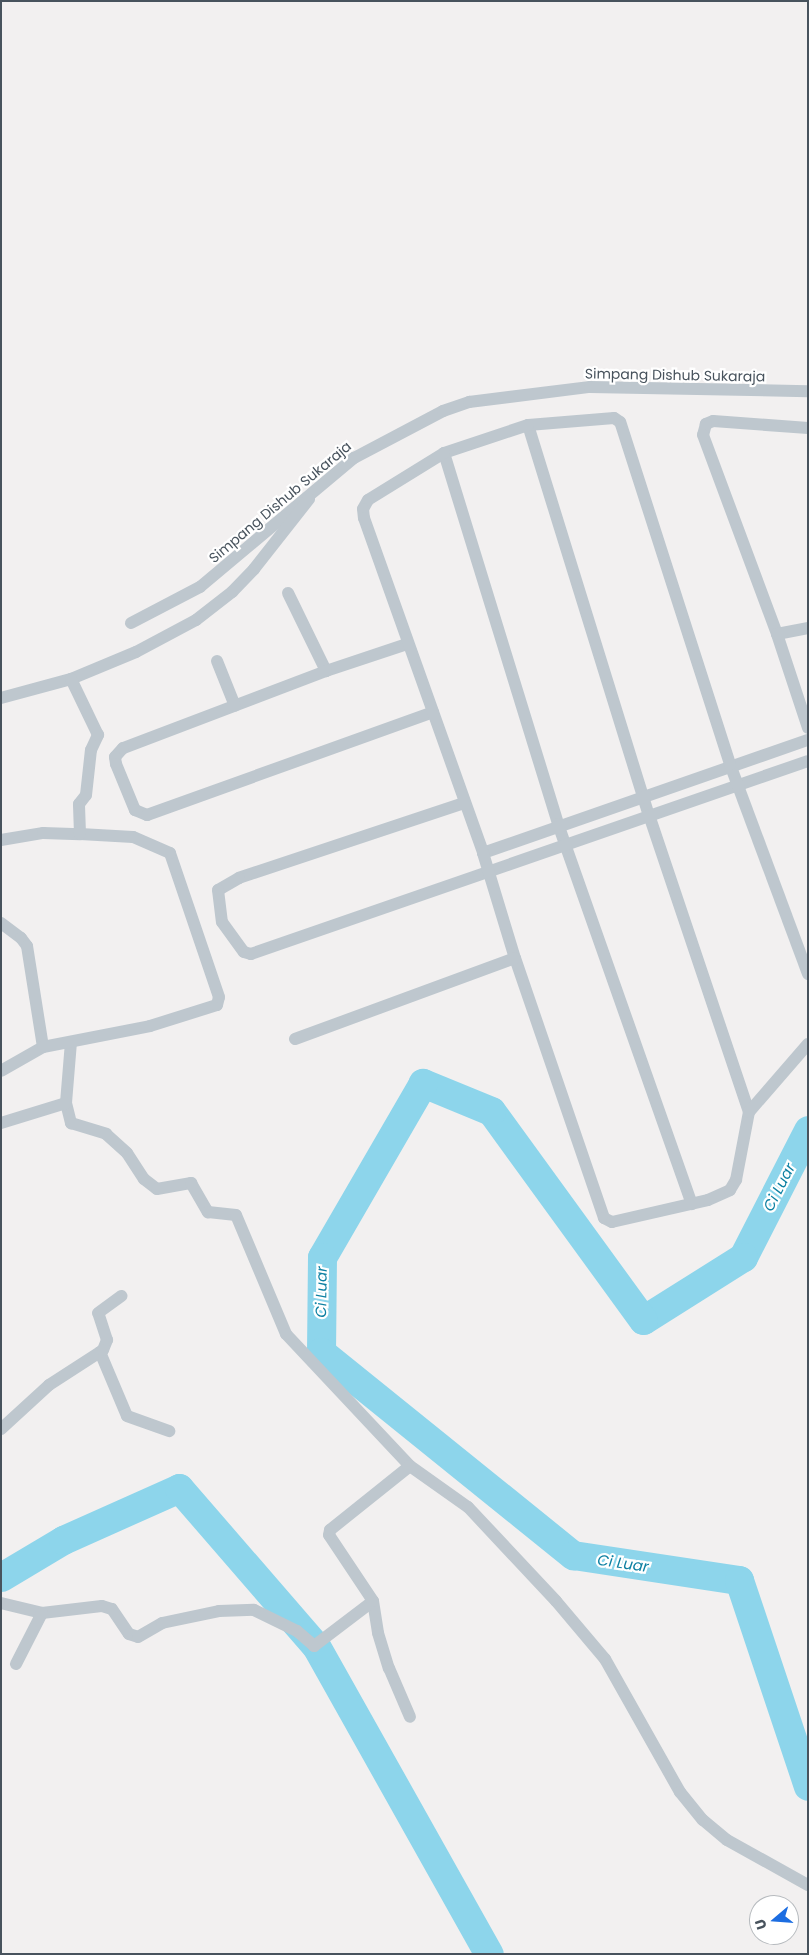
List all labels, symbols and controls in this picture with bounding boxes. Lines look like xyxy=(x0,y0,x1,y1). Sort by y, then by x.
street label: Simpang Dishub Sukaraja xyxy=(585,365,765,385)
street label: Simpang Dishub Sukaraja xyxy=(205,438,355,566)
water label: Ci Luar xyxy=(759,1160,799,1214)
water label: Ci Luar xyxy=(312,1266,330,1318)
water label: Ci Luar xyxy=(596,1551,650,1575)
north arrow xyxy=(749,1895,799,1945)
text: U xyxy=(750,1917,772,1932)

